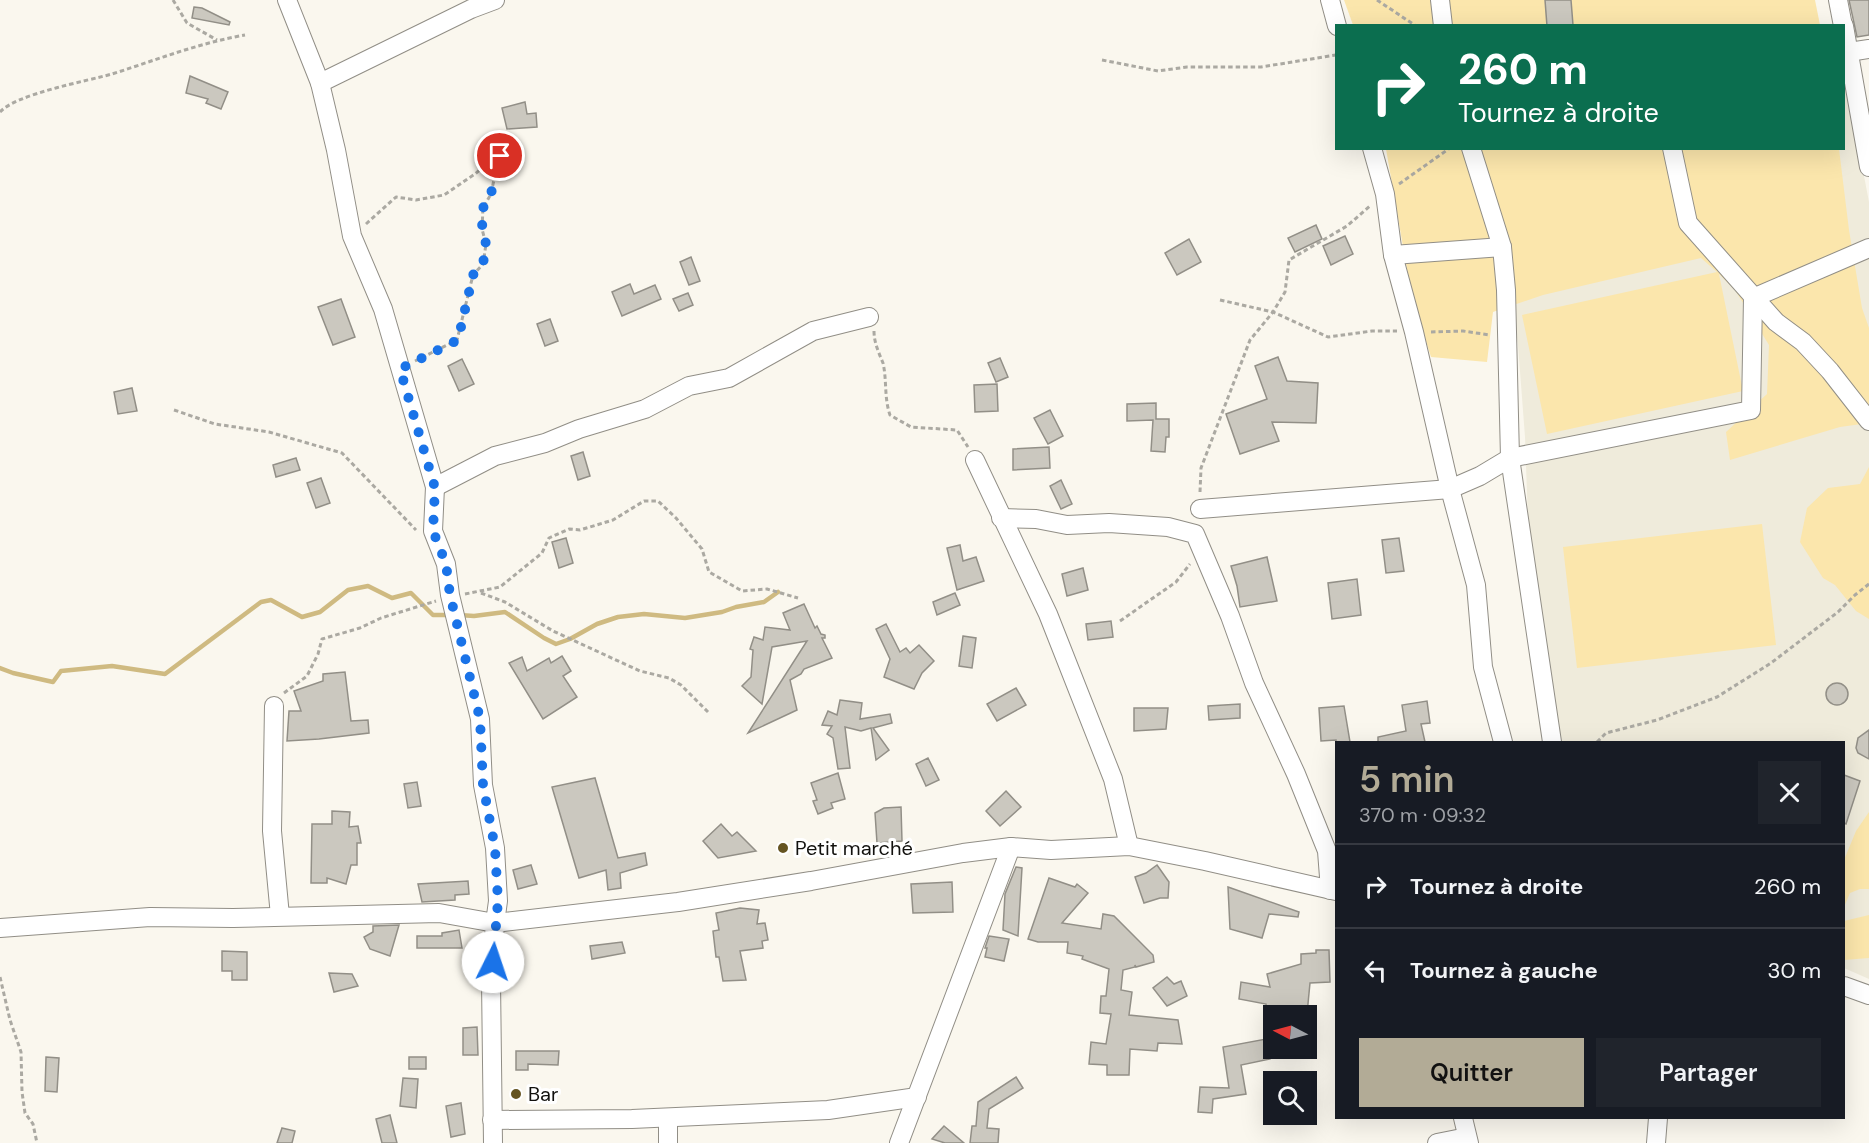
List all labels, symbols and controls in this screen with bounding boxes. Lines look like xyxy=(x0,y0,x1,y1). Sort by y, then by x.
text: 260 m xyxy=(1458,42,1588,97)
icon: right xyxy=(1359,48,1437,126)
text: Tournez à droite xyxy=(1458,95,1659,130)
pin xyxy=(474,130,525,181)
icon: arrive xyxy=(483,139,516,172)
text: 5 min xyxy=(1359,756,1455,803)
button: close xyxy=(1758,761,1821,824)
text: 370 m · 09:32 xyxy=(1359,802,1486,828)
place label: Petit marché xyxy=(795,835,913,861)
marker: Petit marché xyxy=(776,841,790,855)
icon: right xyxy=(1359,870,1392,903)
text: Tournez à droite xyxy=(1410,872,1583,901)
text: 260 m xyxy=(1754,872,1821,901)
position arrow xyxy=(461,930,525,994)
icon: left xyxy=(1359,954,1392,987)
text: Tournez à gauche xyxy=(1410,956,1598,985)
text: 30 m xyxy=(1767,956,1821,985)
north arrow xyxy=(1263,1005,1317,1059)
map controls xyxy=(1263,1005,1317,1125)
button: Quitter xyxy=(1359,1038,1584,1107)
button: Partager xyxy=(1596,1038,1821,1107)
button: search xyxy=(1263,1071,1317,1125)
place label: Bar xyxy=(528,1081,558,1107)
marker: Bar xyxy=(509,1087,523,1101)

